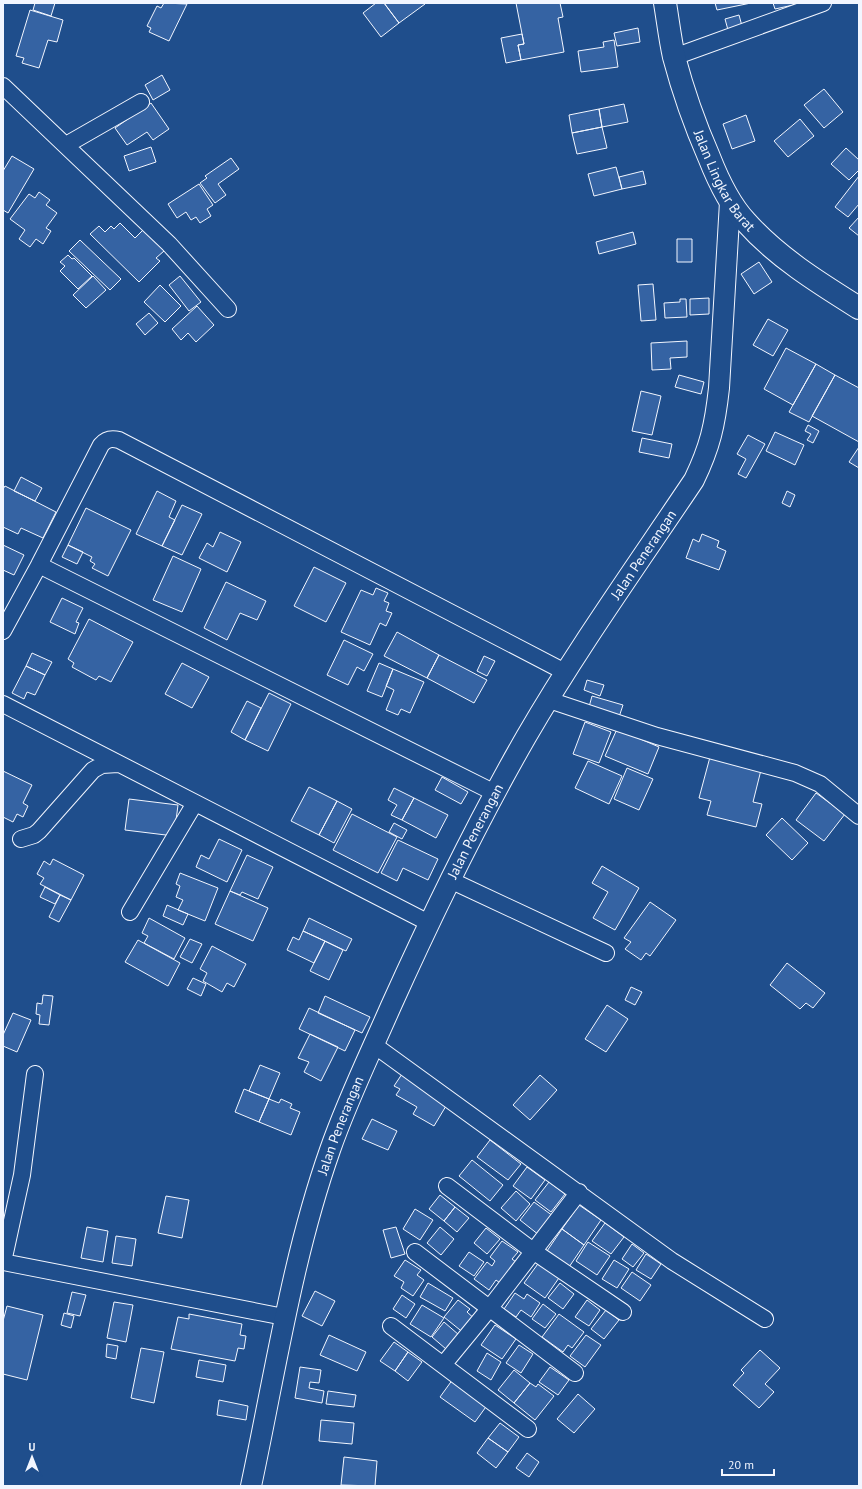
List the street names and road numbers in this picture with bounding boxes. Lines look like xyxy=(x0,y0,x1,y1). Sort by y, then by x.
street label: Jalan Lingkar Barat xyxy=(689,126,759,236)
street label: Jalan Penerangan xyxy=(606,506,680,604)
street label: Jalan Penerangan xyxy=(443,781,507,882)
street label: Jalan Penerangan xyxy=(313,1073,368,1178)

